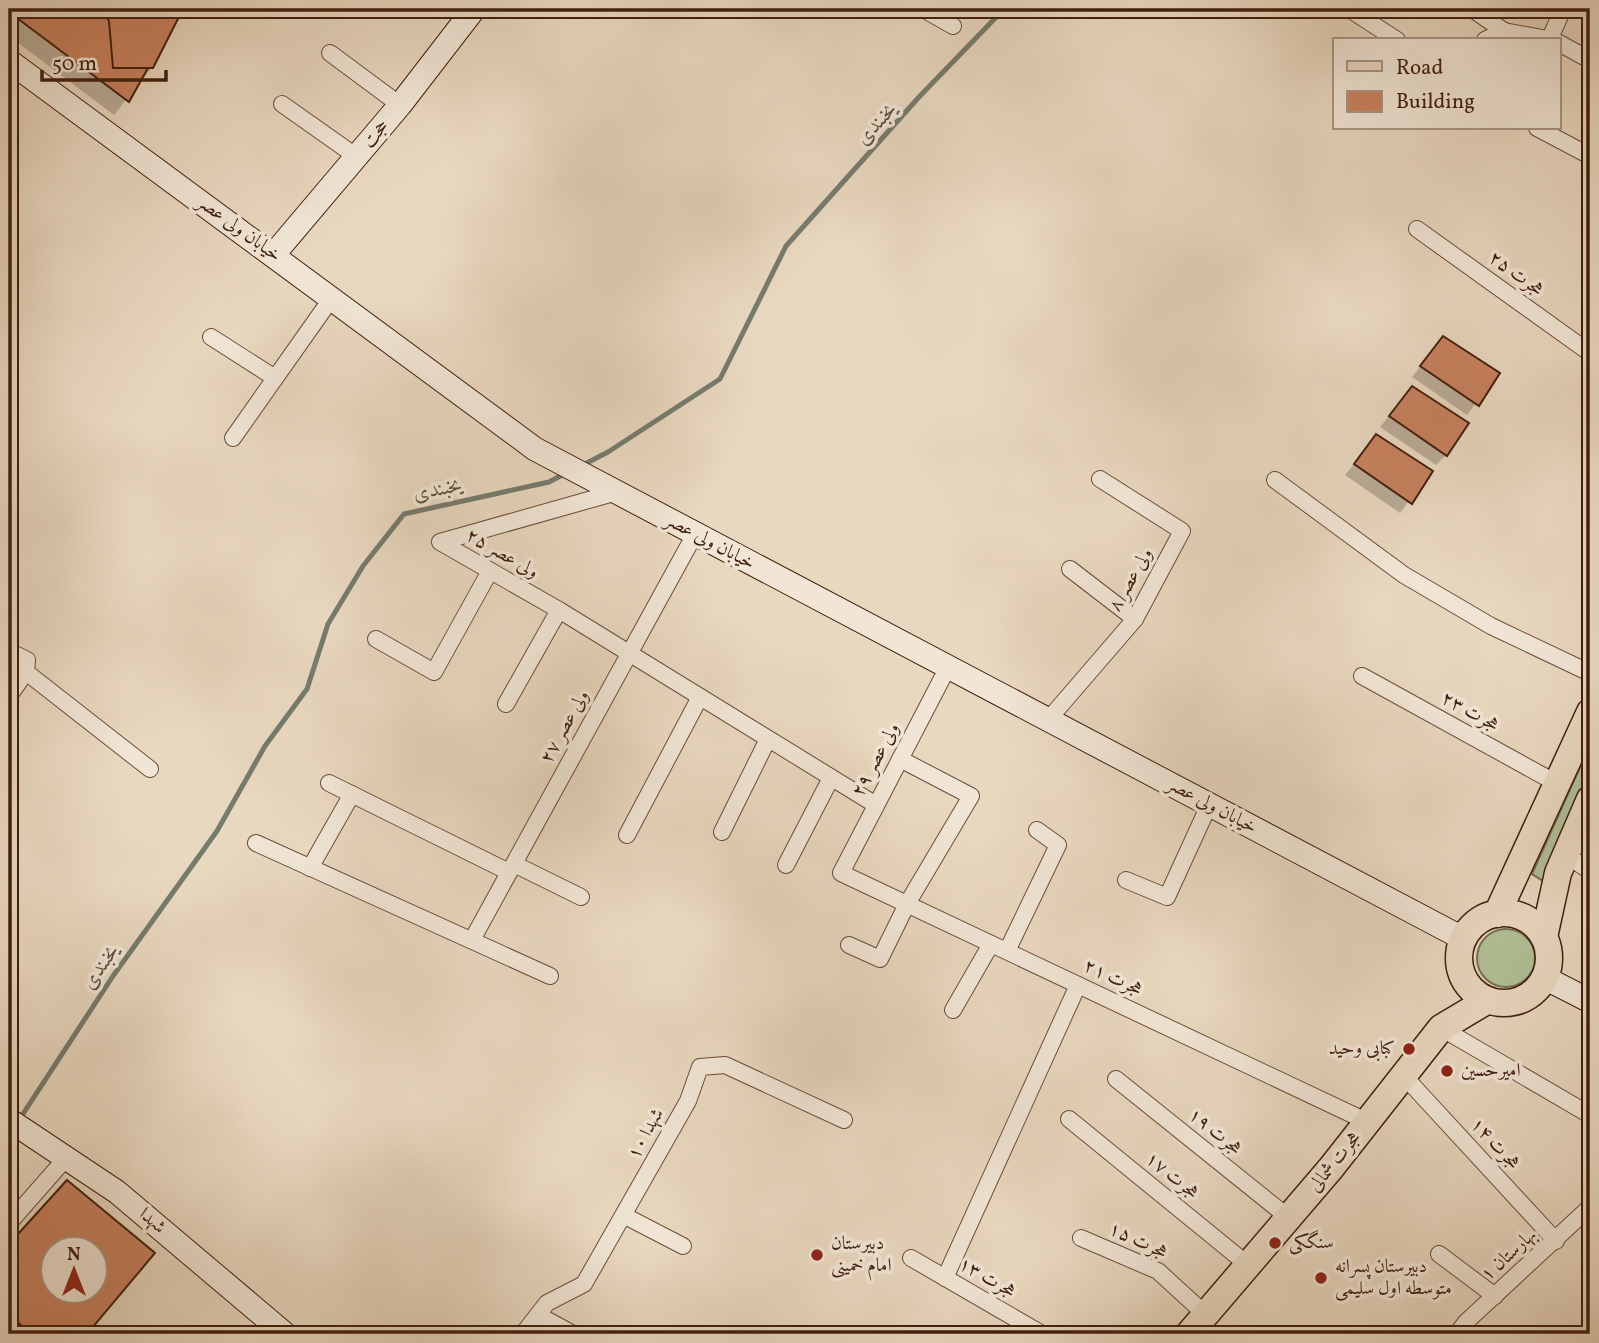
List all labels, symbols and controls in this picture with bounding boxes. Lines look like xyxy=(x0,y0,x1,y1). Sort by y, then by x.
scale bar xyxy=(42,38,166,82)
legend xyxy=(1333,38,1560,130)
text: 50 m xyxy=(52,50,97,79)
text: Road xyxy=(1396,54,1443,83)
text: Building xyxy=(1396,88,1475,117)
water label: یخبندی xyxy=(850,95,905,152)
street label: حجت xyxy=(356,114,396,154)
street label: خیابان ولی عصر xyxy=(190,188,286,268)
street label: هجرت ۲۵ xyxy=(1483,245,1549,303)
water label: یخبندی xyxy=(411,471,466,509)
street label: خیابان ولی عصر xyxy=(659,506,760,577)
street label: ولی عصر ۲۵ xyxy=(461,523,543,585)
street label: ولی عصر ۸ xyxy=(1102,544,1160,616)
street label: هجرت ۲۳ xyxy=(1436,685,1504,739)
street label: ولی عصر ۲۷ xyxy=(534,686,596,768)
street label: ولی عصر ۲۹ xyxy=(846,718,906,802)
street label: خیابان ولی عصر xyxy=(1161,770,1262,841)
water label: یخبندی xyxy=(75,938,127,996)
street label: هجرت ۲۱ xyxy=(1079,953,1147,1003)
place label: کبابی وحید xyxy=(1328,1036,1395,1062)
marker: کبابی وحید xyxy=(1401,1041,1417,1057)
place label: امیرحسین xyxy=(1461,1058,1521,1084)
marker: امیرحسین xyxy=(1439,1063,1455,1079)
street label: هجرت ۱۹ xyxy=(1183,1102,1247,1162)
street label: شهدا ۱۰ xyxy=(621,1104,671,1164)
street label: هجرت ۱۴ xyxy=(1464,1112,1526,1176)
street label: هجرت شمالی xyxy=(1302,1126,1368,1198)
street label: هجرت ۱۷ xyxy=(1140,1146,1204,1206)
street label: شهدا xyxy=(133,1202,171,1240)
street label: هجرت ۱۵ xyxy=(1104,1216,1172,1266)
street label: بهارستان ۱ xyxy=(1475,1223,1543,1287)
place label: سنگکی xyxy=(1289,1229,1334,1256)
place label: دبیرستان امام خمینی xyxy=(831,1231,892,1281)
north arrow xyxy=(38,1234,108,1304)
marker: سنگکی xyxy=(1267,1235,1283,1251)
text: N xyxy=(67,1242,81,1268)
marker: دبیرستان امام خمینی xyxy=(809,1247,825,1263)
street label: هجرت ۱۳ xyxy=(953,1251,1021,1305)
place label: دبیرستان پسرانه متوسطه اول سلیمی xyxy=(1335,1254,1452,1302)
marker: دبیرستان پسرانه متوسطه اول سلیمی xyxy=(1313,1270,1329,1286)

